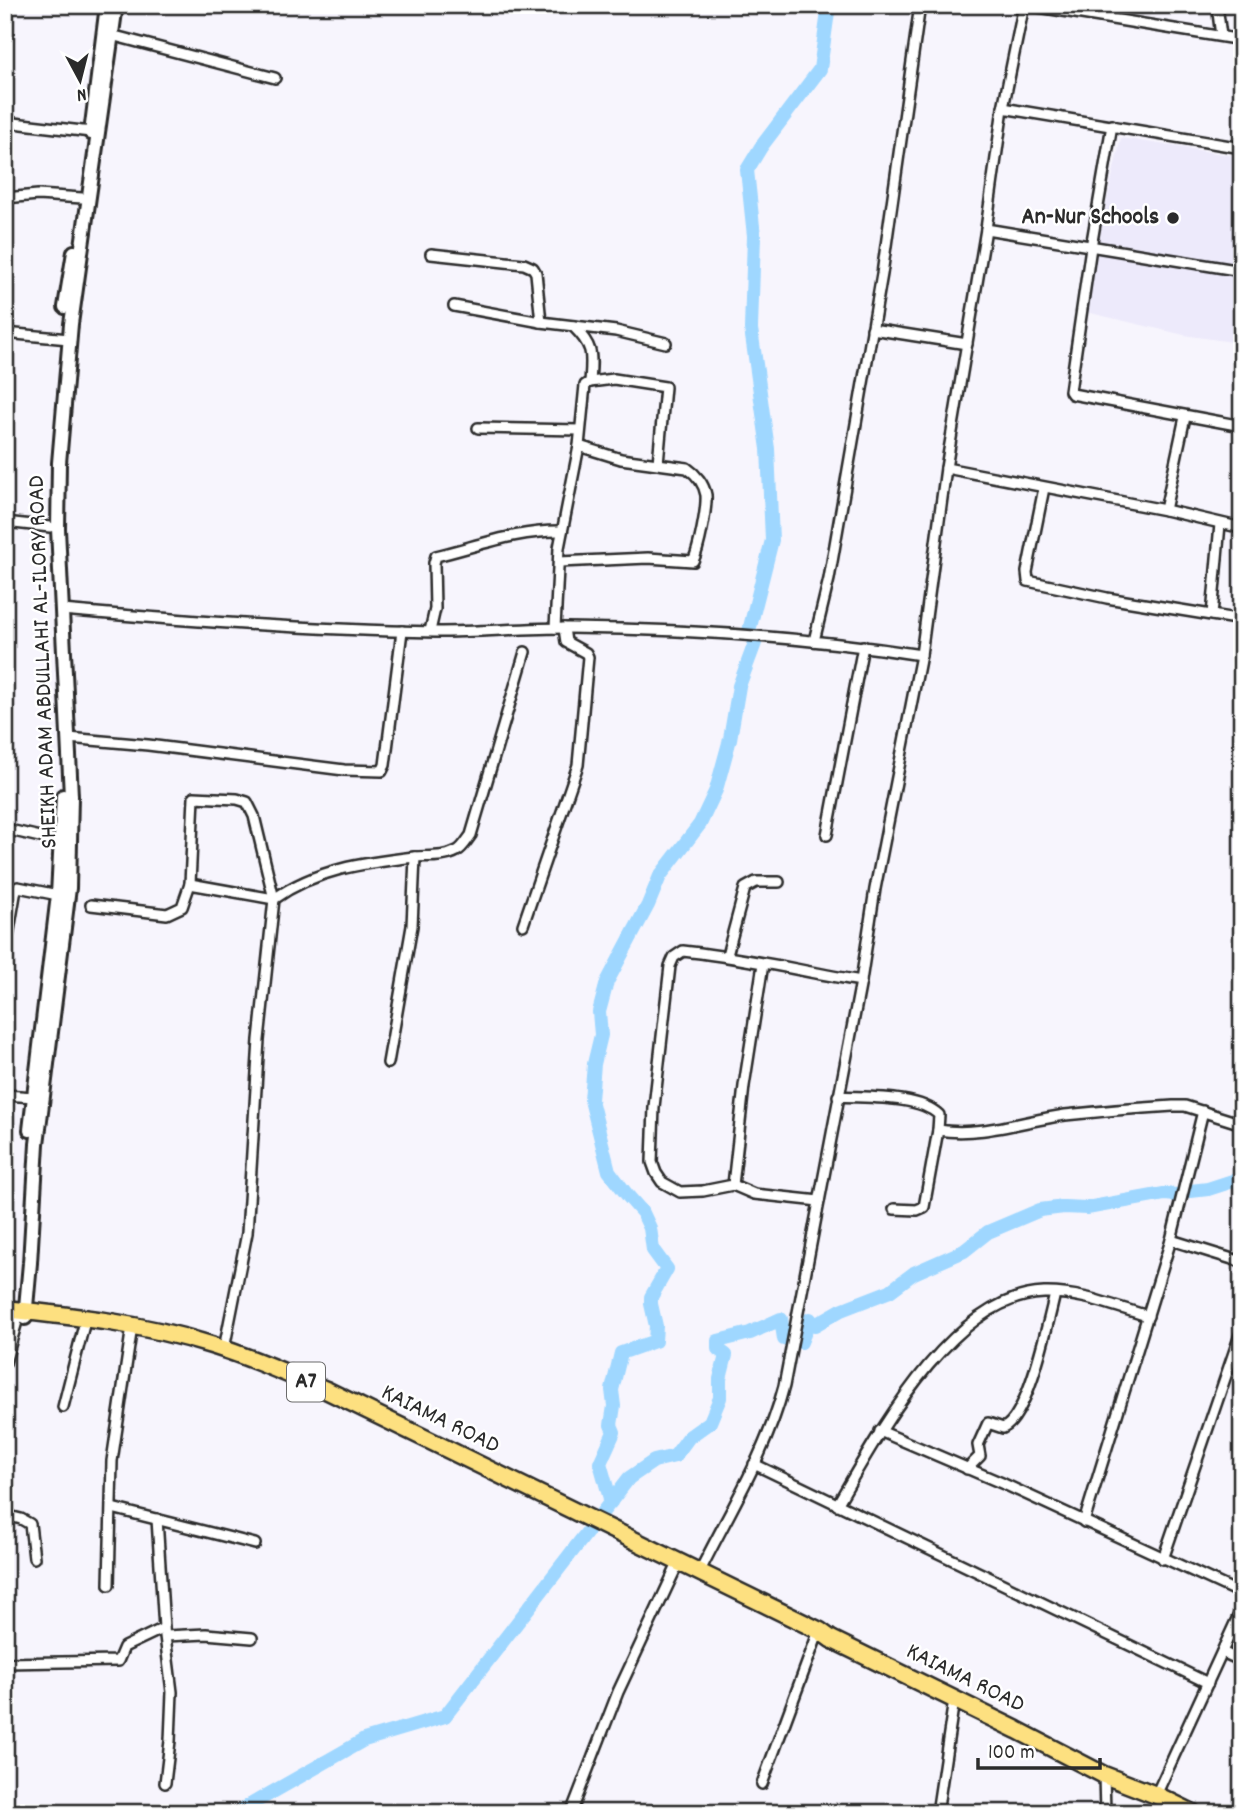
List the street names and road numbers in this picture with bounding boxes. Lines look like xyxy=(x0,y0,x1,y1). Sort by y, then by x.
street label: SHEIKH ADAM ABDULLAHI AL-ILORY ROAD xyxy=(20,475,68,849)
road number: A7 xyxy=(287,1362,325,1401)
street label: KAIAMA ROAD xyxy=(375,1377,505,1463)
street label: KAIAMA ROAD xyxy=(900,1636,1030,1722)

